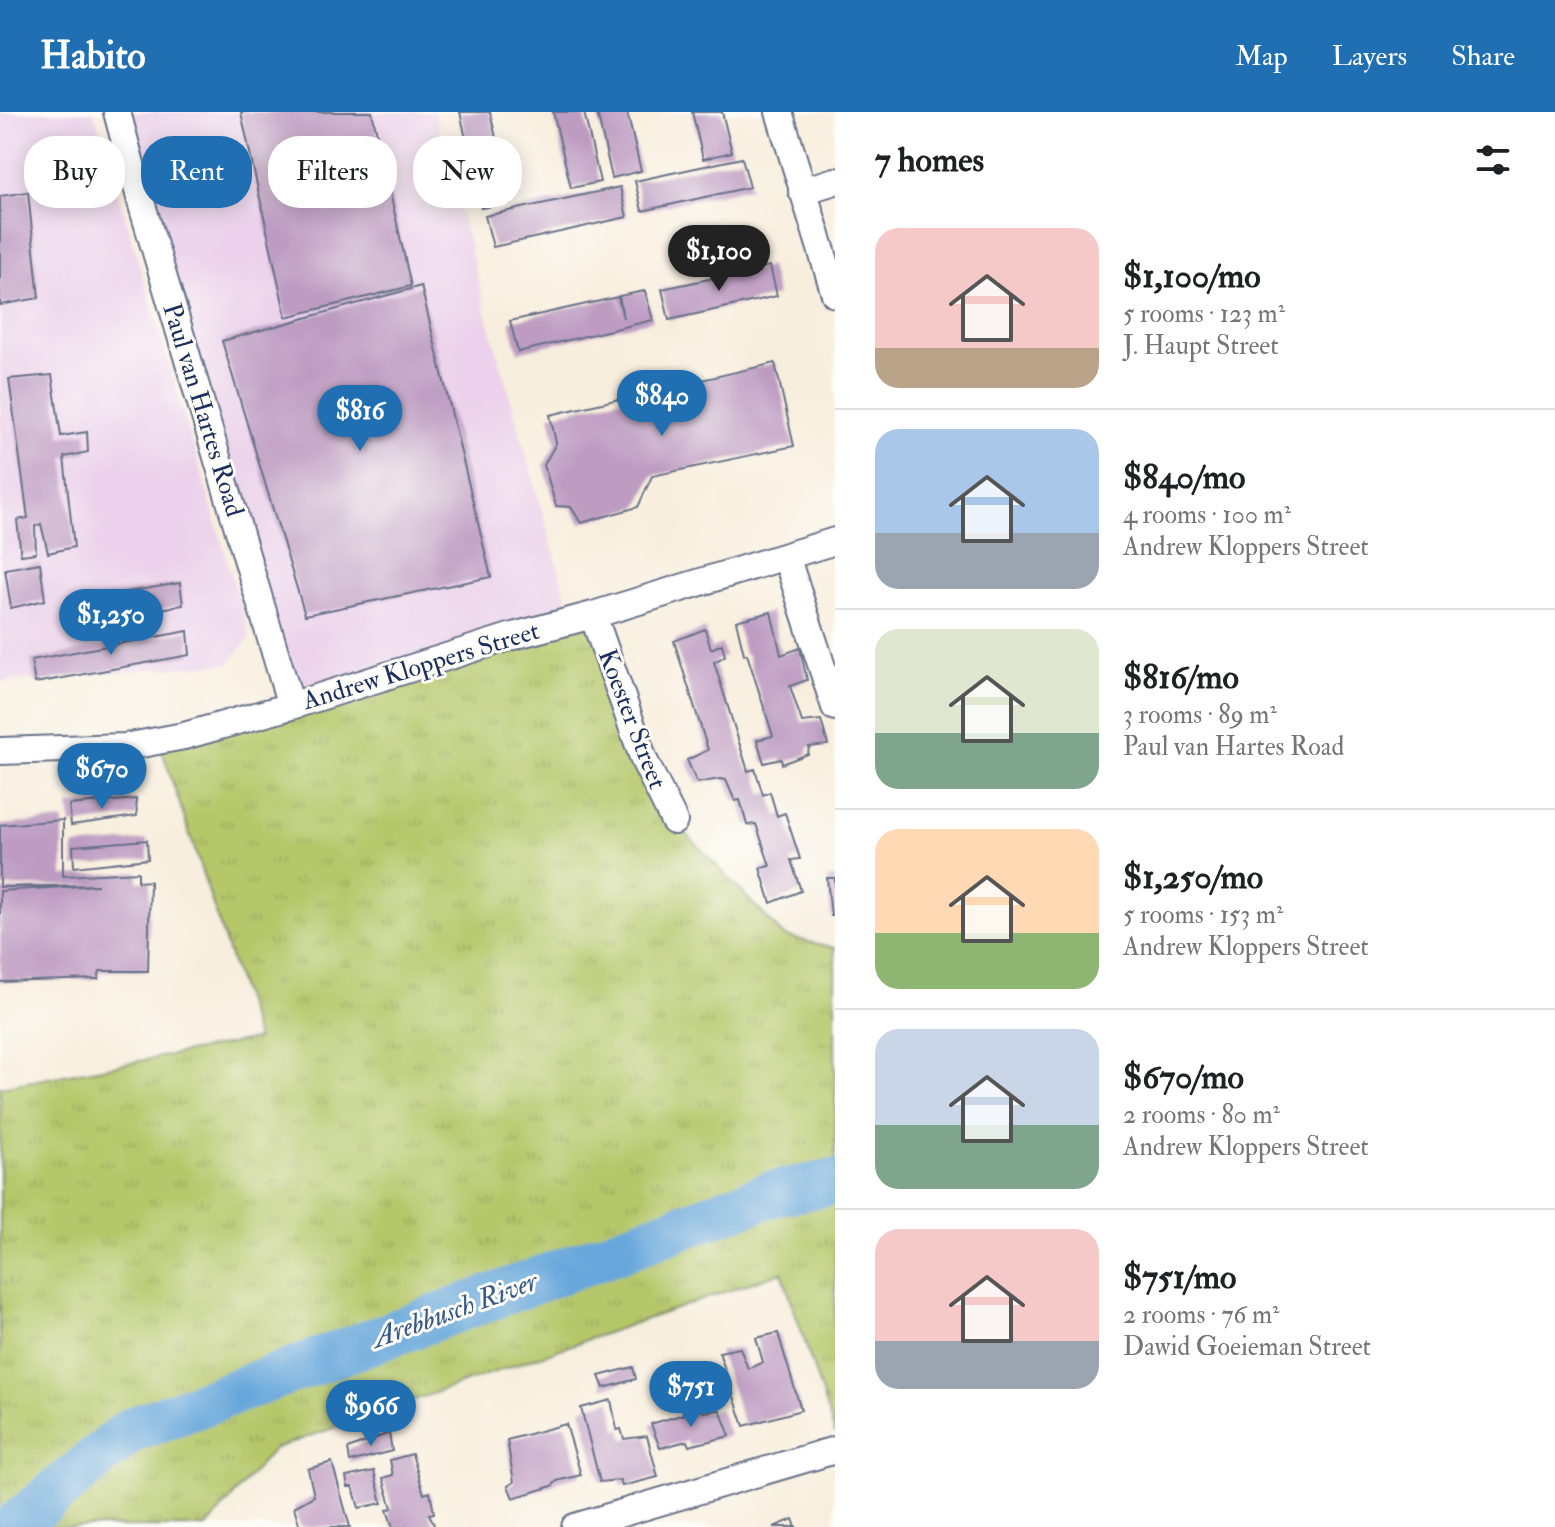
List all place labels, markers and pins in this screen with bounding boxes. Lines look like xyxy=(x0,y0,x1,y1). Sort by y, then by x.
pin: $1,100 xyxy=(654,225,784,293)
pin: $840 xyxy=(615,370,709,438)
pin: $816 xyxy=(313,385,407,453)
pin: $1,250 xyxy=(46,589,176,657)
pin: $670 xyxy=(55,743,149,811)
pin: $751 xyxy=(644,1361,738,1429)
pin: $966 xyxy=(324,1380,418,1448)

